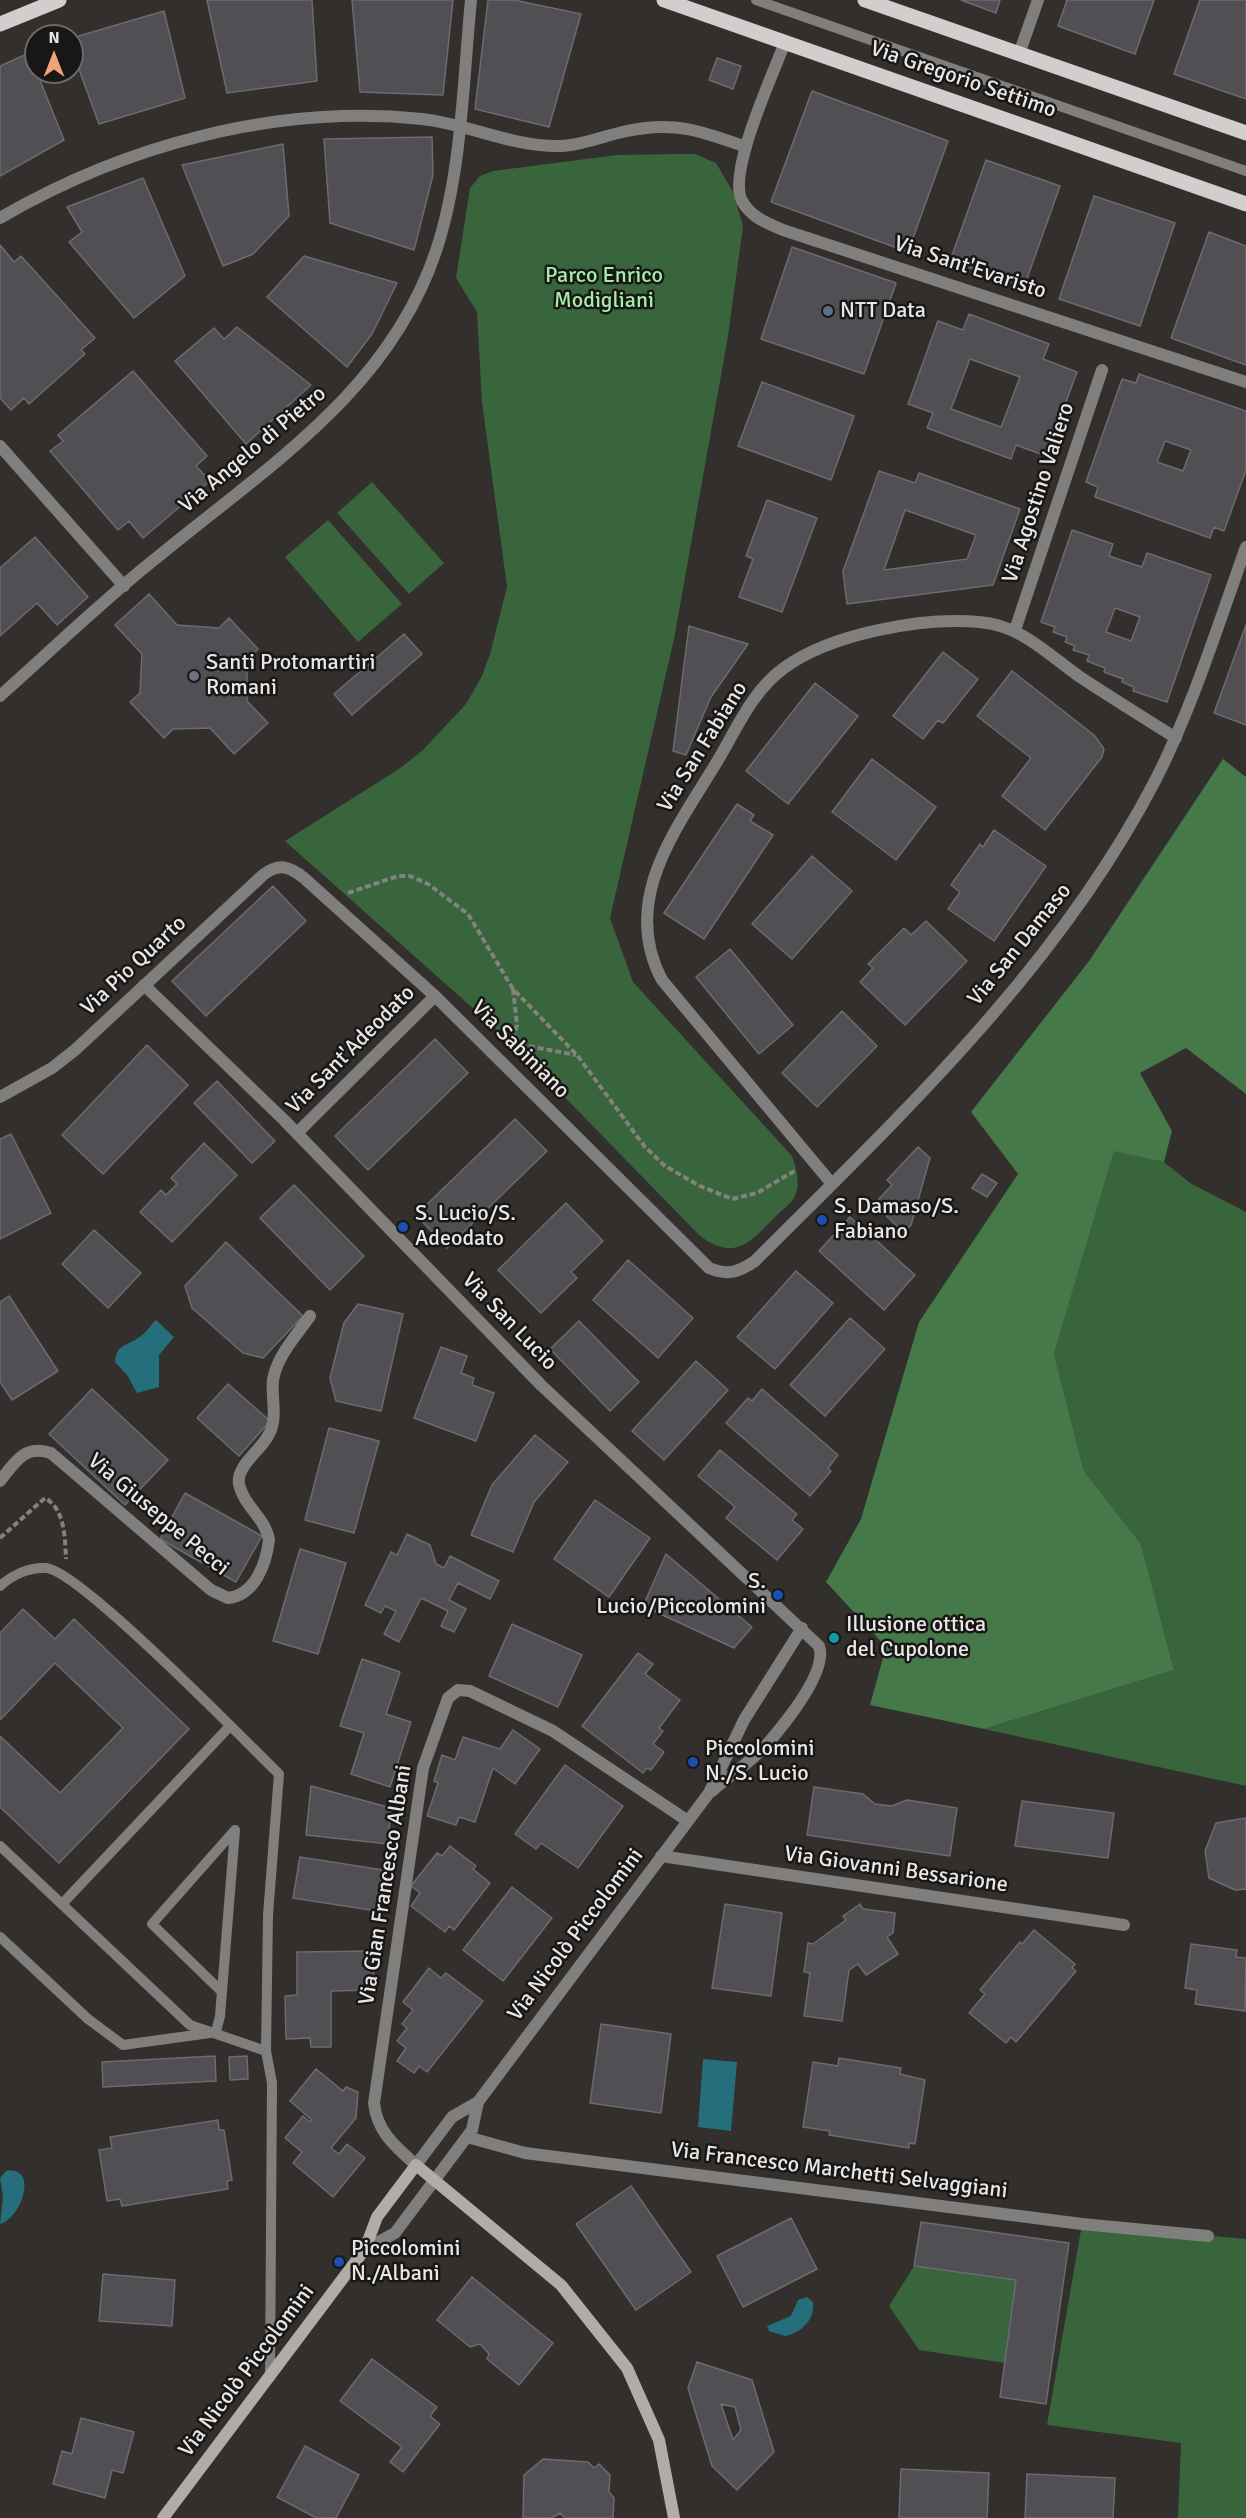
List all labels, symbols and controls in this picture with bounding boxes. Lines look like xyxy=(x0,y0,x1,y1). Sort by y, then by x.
north arrow xyxy=(24,24,84,84)
text: N xyxy=(48,28,60,48)
street label: Via Gregorio Settimo xyxy=(867,36,1059,124)
street label: Via Sant'Evaristo xyxy=(891,231,1049,305)
park label: Parco Enrico Modigliani xyxy=(545,263,663,314)
place label: NTT Data xyxy=(840,298,926,324)
marker: NTT Data xyxy=(821,304,835,318)
street label: Via Angelo di Pietro xyxy=(174,381,332,519)
street label: Via Agostino Valiero xyxy=(997,399,1081,587)
place label: Santi Protomartiri Romani xyxy=(206,650,376,702)
marker: Santi Protomartiri Romani xyxy=(187,669,201,683)
street label: Via San Fabiano xyxy=(652,677,754,817)
street label: Via San Damaso xyxy=(963,878,1077,1012)
street label: Via Pio Quarto xyxy=(76,911,192,1021)
street label: Via Sant'Adeodato xyxy=(281,980,421,1120)
street label: Via Sabiniano xyxy=(465,995,575,1105)
place label: S. Damaso/S. Fabiano xyxy=(834,1194,959,1246)
place label: S. Lucio/S. Adeodato xyxy=(415,1201,516,1252)
marker: S. Damaso/S. Fabiano xyxy=(815,1213,829,1227)
marker: S. Lucio/S. Adeodato xyxy=(396,1220,410,1234)
street label: Via San Lucio xyxy=(456,1268,562,1376)
street label: Via Giuseppe Pecci xyxy=(82,1448,234,1582)
place label: S. Lucio/Piccolomini xyxy=(596,1569,766,1621)
marker: S. Lucio/Piccolomini xyxy=(771,1588,785,1602)
place label: Illusione ottica del Cupolone xyxy=(846,1612,986,1664)
marker: Illusione ottica del Cupolone xyxy=(827,1631,841,1645)
place label: Piccolomini N./S. Lucio xyxy=(705,1736,815,1788)
marker: Piccolomini N./S. Lucio xyxy=(686,1755,700,1769)
street label: Via Gian Francesco Albani xyxy=(354,1763,418,2007)
street label: Via Giovanni Bessarione xyxy=(783,1841,1009,1899)
street label: Via Nicolò Piccolomini xyxy=(503,1844,649,2026)
street label: Via Francesco Marchetti Selvaggiani xyxy=(669,2137,1009,2205)
place label: Piccolomini N./Albani xyxy=(351,2236,461,2288)
marker: Piccolomini N./Albani xyxy=(332,2255,346,2269)
street label: Via Nicolò Piccolomini xyxy=(174,2280,320,2462)

